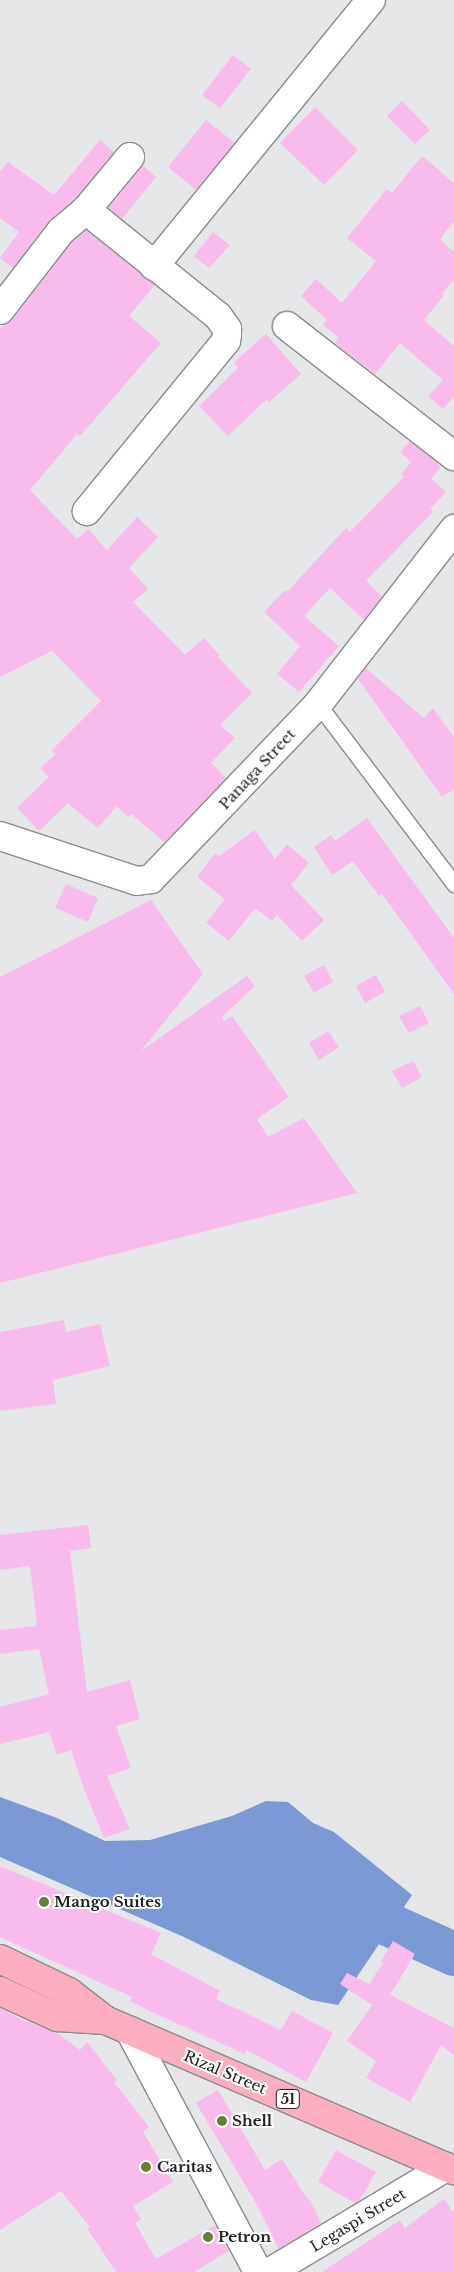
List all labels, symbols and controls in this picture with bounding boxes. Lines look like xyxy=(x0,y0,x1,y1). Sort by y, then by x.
street label: Panaga Street xyxy=(215,725,299,813)
place label: Mango Suites xyxy=(54,1893,161,1911)
marker: Mango Suites xyxy=(38,1896,50,1908)
street label: Rizal Street xyxy=(181,2047,269,2097)
road number: 51 xyxy=(276,2088,300,2110)
place label: Shell xyxy=(232,2112,272,2130)
marker: Shell xyxy=(216,2115,228,2127)
place label: Caritas xyxy=(157,2158,212,2176)
marker: Caritas xyxy=(139,2160,153,2174)
street label: Legaspi Street xyxy=(307,2184,409,2256)
place label: Petron xyxy=(218,2228,271,2246)
marker: Petron xyxy=(202,2231,214,2243)

